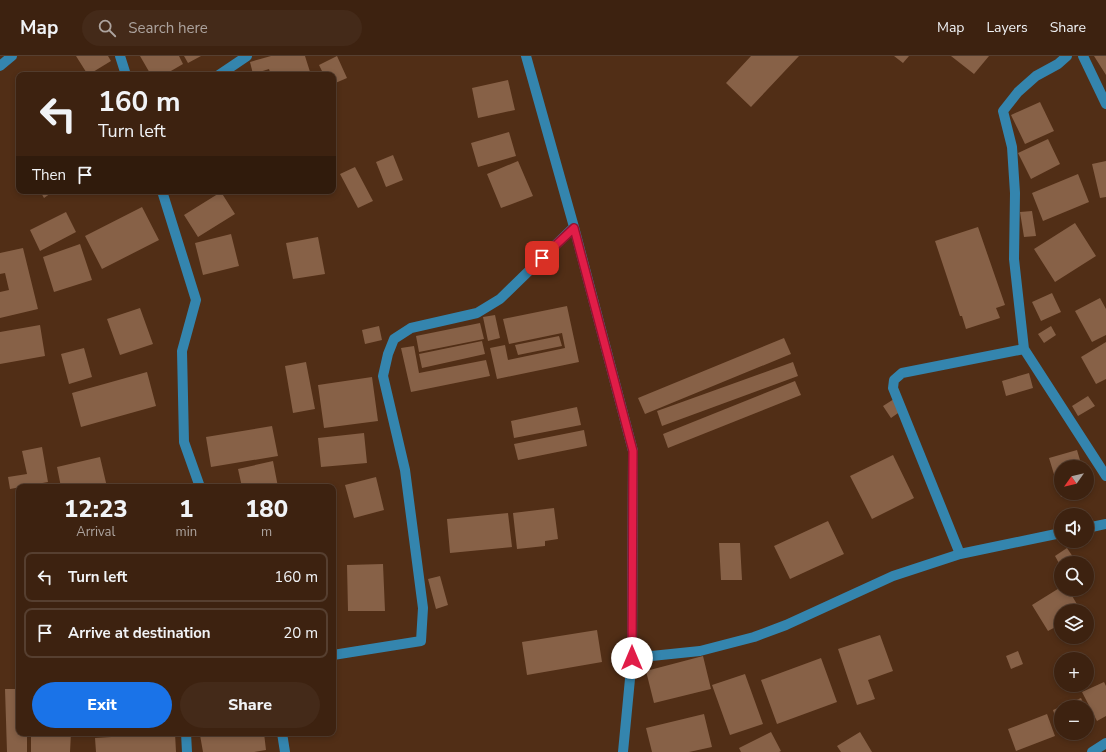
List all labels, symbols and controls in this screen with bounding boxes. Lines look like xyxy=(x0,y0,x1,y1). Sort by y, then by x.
search box xyxy=(82,10,362,46)
text: Map xyxy=(20,15,58,41)
icon: search xyxy=(96,17,118,39)
text: Search here xyxy=(128,18,208,38)
text: Map xyxy=(937,18,964,37)
text: Layers xyxy=(986,18,1028,37)
text: Share xyxy=(1050,18,1086,37)
text: 160 m xyxy=(98,83,181,121)
icon: left xyxy=(32,88,84,140)
text: Turn left xyxy=(98,119,166,143)
icon: arrive xyxy=(74,164,96,186)
text: Then xyxy=(32,165,66,185)
pin xyxy=(525,241,559,275)
icon: arrive xyxy=(531,247,553,269)
north arrow xyxy=(1054,460,1094,500)
map controls xyxy=(1054,460,1094,740)
text: 12:23 xyxy=(64,493,128,525)
text: 1 xyxy=(179,493,194,525)
text: 180 xyxy=(245,493,288,525)
button: sound xyxy=(1054,508,1094,548)
text: Arrival xyxy=(76,523,115,541)
text: min xyxy=(176,523,197,541)
text: m xyxy=(261,523,272,541)
button: search xyxy=(1054,556,1094,596)
icon: left xyxy=(34,566,56,588)
text: Turn left xyxy=(68,567,127,587)
text: 160 m xyxy=(274,567,318,587)
button: layers xyxy=(1054,604,1094,644)
icon: arrive xyxy=(34,622,56,644)
text: Arrive at destination xyxy=(68,623,211,643)
text: 20 m xyxy=(283,623,318,643)
position arrow xyxy=(611,637,653,679)
button: + xyxy=(1054,652,1094,692)
button: Exit xyxy=(32,682,172,728)
button: Share xyxy=(180,682,320,728)
button: − xyxy=(1054,700,1094,740)

